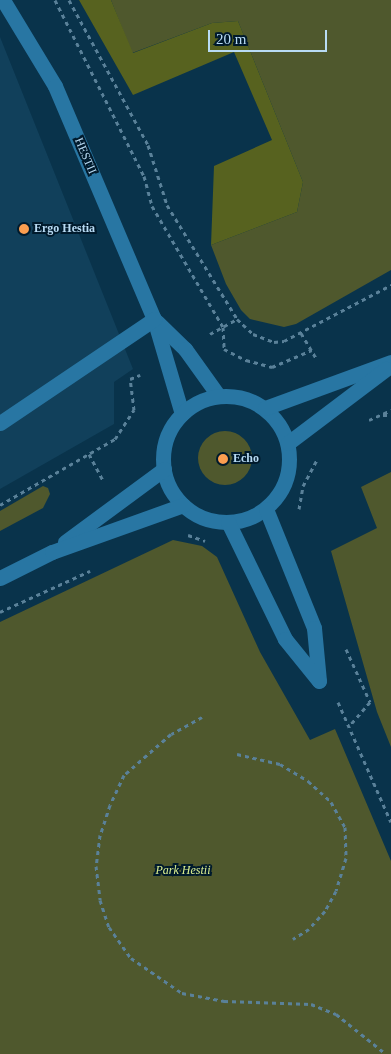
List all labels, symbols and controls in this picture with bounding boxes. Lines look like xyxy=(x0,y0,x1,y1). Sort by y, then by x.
scale bar xyxy=(211,20,330,52)
text: 20 m xyxy=(216,31,246,47)
street label: HESTII xyxy=(71,136,99,176)
place label: Ergo Hestia xyxy=(34,222,95,236)
marker: Ergo Hestia xyxy=(18,223,30,235)
place label: Echo xyxy=(233,452,259,466)
marker: Echo xyxy=(217,453,229,465)
park label: Park Hestii xyxy=(156,864,210,878)

